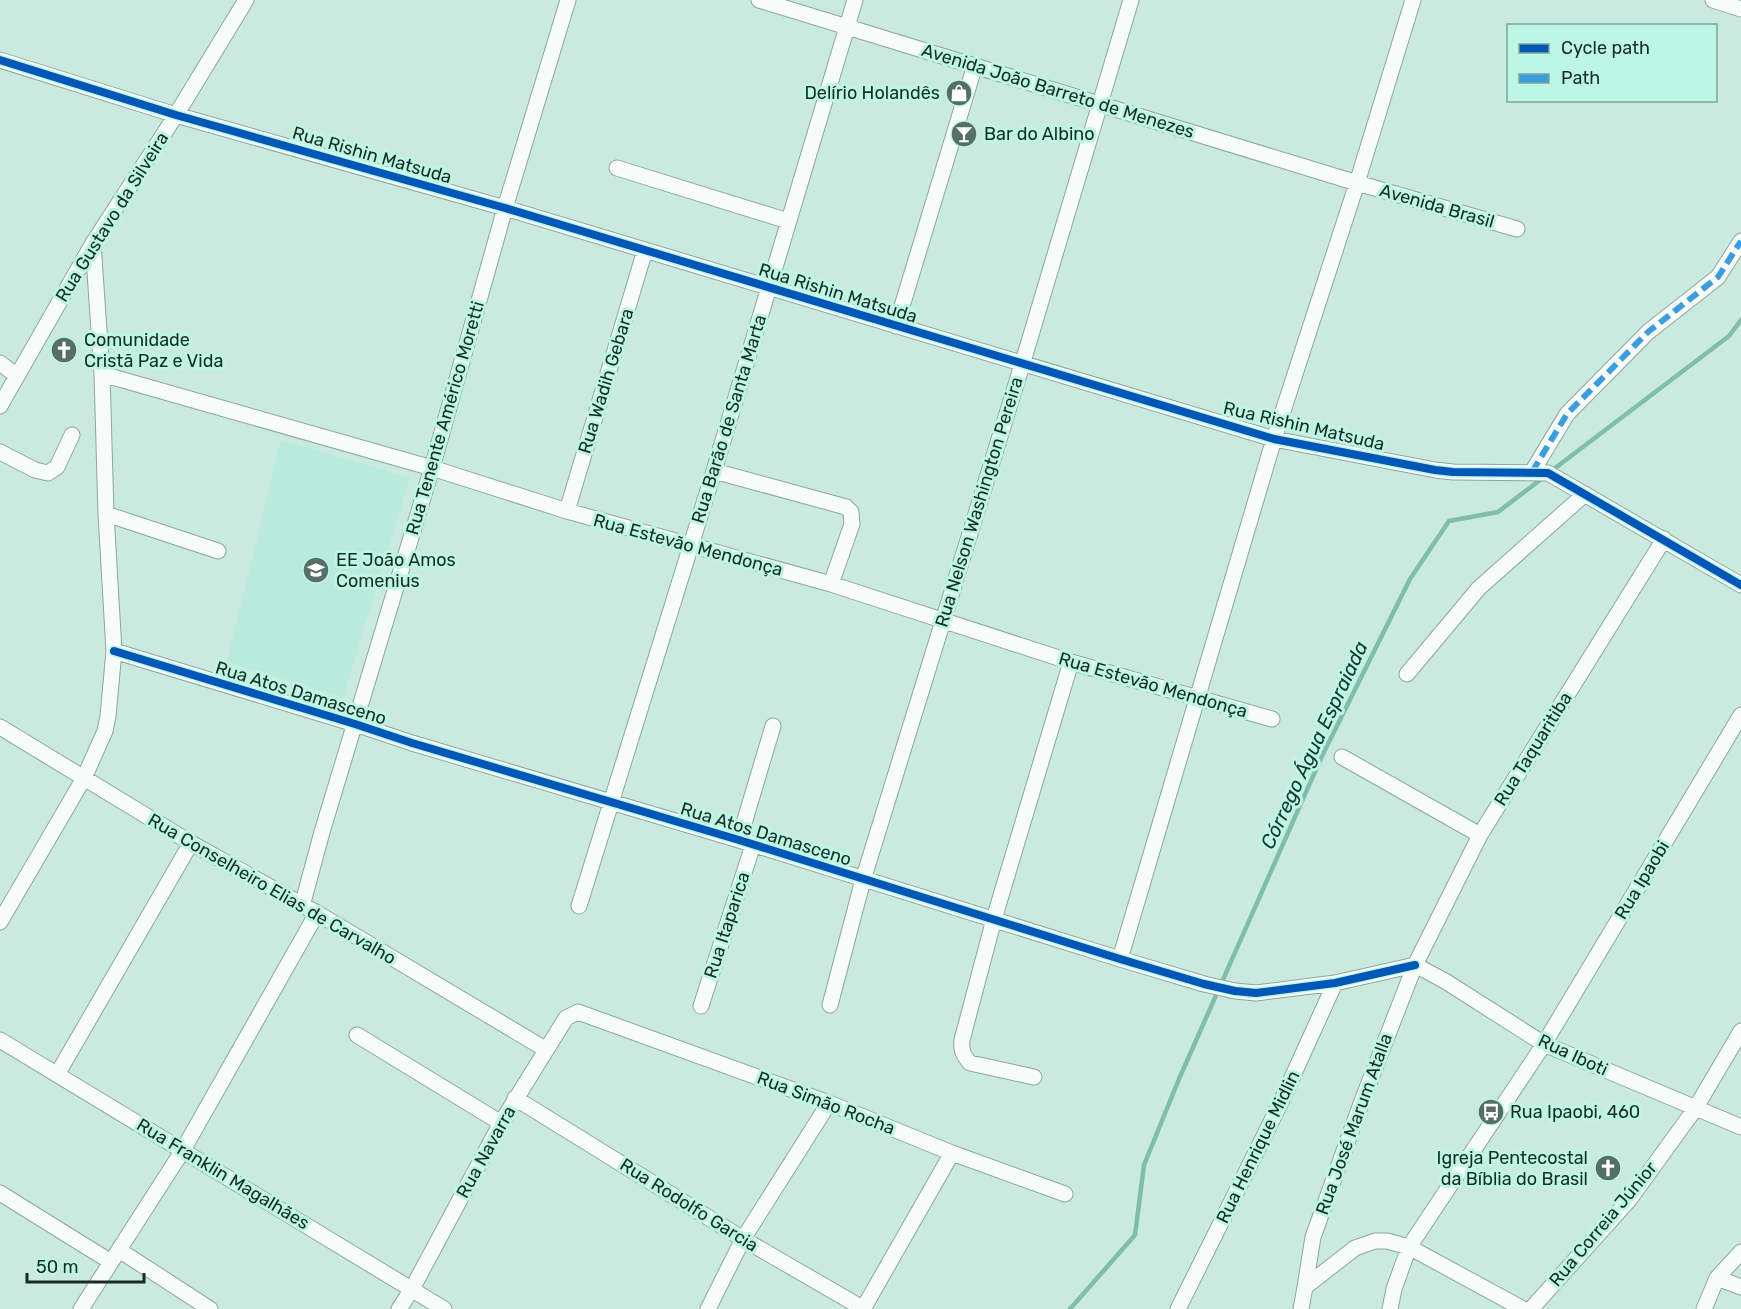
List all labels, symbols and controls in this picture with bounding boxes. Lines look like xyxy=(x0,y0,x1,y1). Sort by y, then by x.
legend xyxy=(1507,24,1717,102)
text: Cycle path xyxy=(1561,37,1650,59)
street label: Avenida João Barreto de Menezes xyxy=(919,39,1197,143)
text: Path xyxy=(1561,67,1600,89)
shop icon: Delírio Holandês xyxy=(944,78,974,108)
place label: Delírio Holandês xyxy=(804,82,940,104)
bar icon: Bar do Albino xyxy=(949,119,979,149)
street label: Rua Rishin Matsuda xyxy=(290,122,454,188)
place label: Bar do Albino xyxy=(984,123,1095,145)
street label: Rua Gustavo da Silveira xyxy=(51,128,173,306)
street label: Avenida Brasil xyxy=(1377,179,1497,233)
street label: Rua Rishin Matsuda xyxy=(756,258,920,328)
street label: Rua Tenente Américo Moretti xyxy=(401,299,489,537)
street label: Rua Wadih Gebara xyxy=(573,306,639,456)
street label: Rua Barão de Santa Marta xyxy=(687,312,771,526)
place label: Comunidade Cristã Paz e Vida xyxy=(84,329,223,372)
church icon: Comunidade Cristã Paz e Vida xyxy=(49,335,79,365)
street label: Rua Nelson Washington Pereira xyxy=(930,374,1028,630)
street label: Rua Rishin Matsuda xyxy=(1221,397,1387,455)
street label: Rua Estevão Mendonça xyxy=(591,509,785,581)
place label: EE João Amos Comenius xyxy=(336,549,456,592)
school or university icon: EE João Amos Comenius xyxy=(301,555,331,585)
water label: Córrego Água Espraiada xyxy=(1255,637,1373,853)
street label: Rua Estevão Mendonça xyxy=(1056,648,1250,722)
street label: Rua Atos Damasceno xyxy=(213,656,389,730)
street label: Rua Taquaritiba xyxy=(1489,688,1577,810)
street label: Rua Atos Damasceno xyxy=(678,797,854,871)
street label: Rua Conselheiro Elias de Carvalho xyxy=(144,809,400,969)
street label: Rua Ipaobi xyxy=(1610,837,1674,923)
street label: Rua Itaparica xyxy=(699,869,755,981)
street label: Rua Iboti xyxy=(1535,1029,1611,1081)
street label: Rua José Marum Atalla xyxy=(1311,1030,1397,1218)
street label: Rua Simão Rocha xyxy=(754,1067,898,1139)
street label: Rua Henrique Midlin xyxy=(1211,1067,1305,1227)
bus stop icon: Rua Ipaobi, 460 xyxy=(1476,1097,1506,1127)
place label: Rua Ipaobi, 460 xyxy=(1510,1101,1640,1123)
street label: Rua Navarra xyxy=(452,1102,520,1202)
street label: Rua Franklin Magalhães xyxy=(133,1114,313,1234)
place label: Igreja Pentecostal da Bíblia do Brasil xyxy=(1436,1147,1588,1190)
church icon: Igreja Pentecostal da Bíblia do Brasil xyxy=(1593,1153,1623,1183)
street label: Rua Rodolfo Garcia xyxy=(616,1154,762,1256)
street label: Rua Correia Júnior xyxy=(1544,1157,1662,1291)
scale bar xyxy=(27,1246,144,1284)
text: 50 m xyxy=(36,1256,79,1278)

